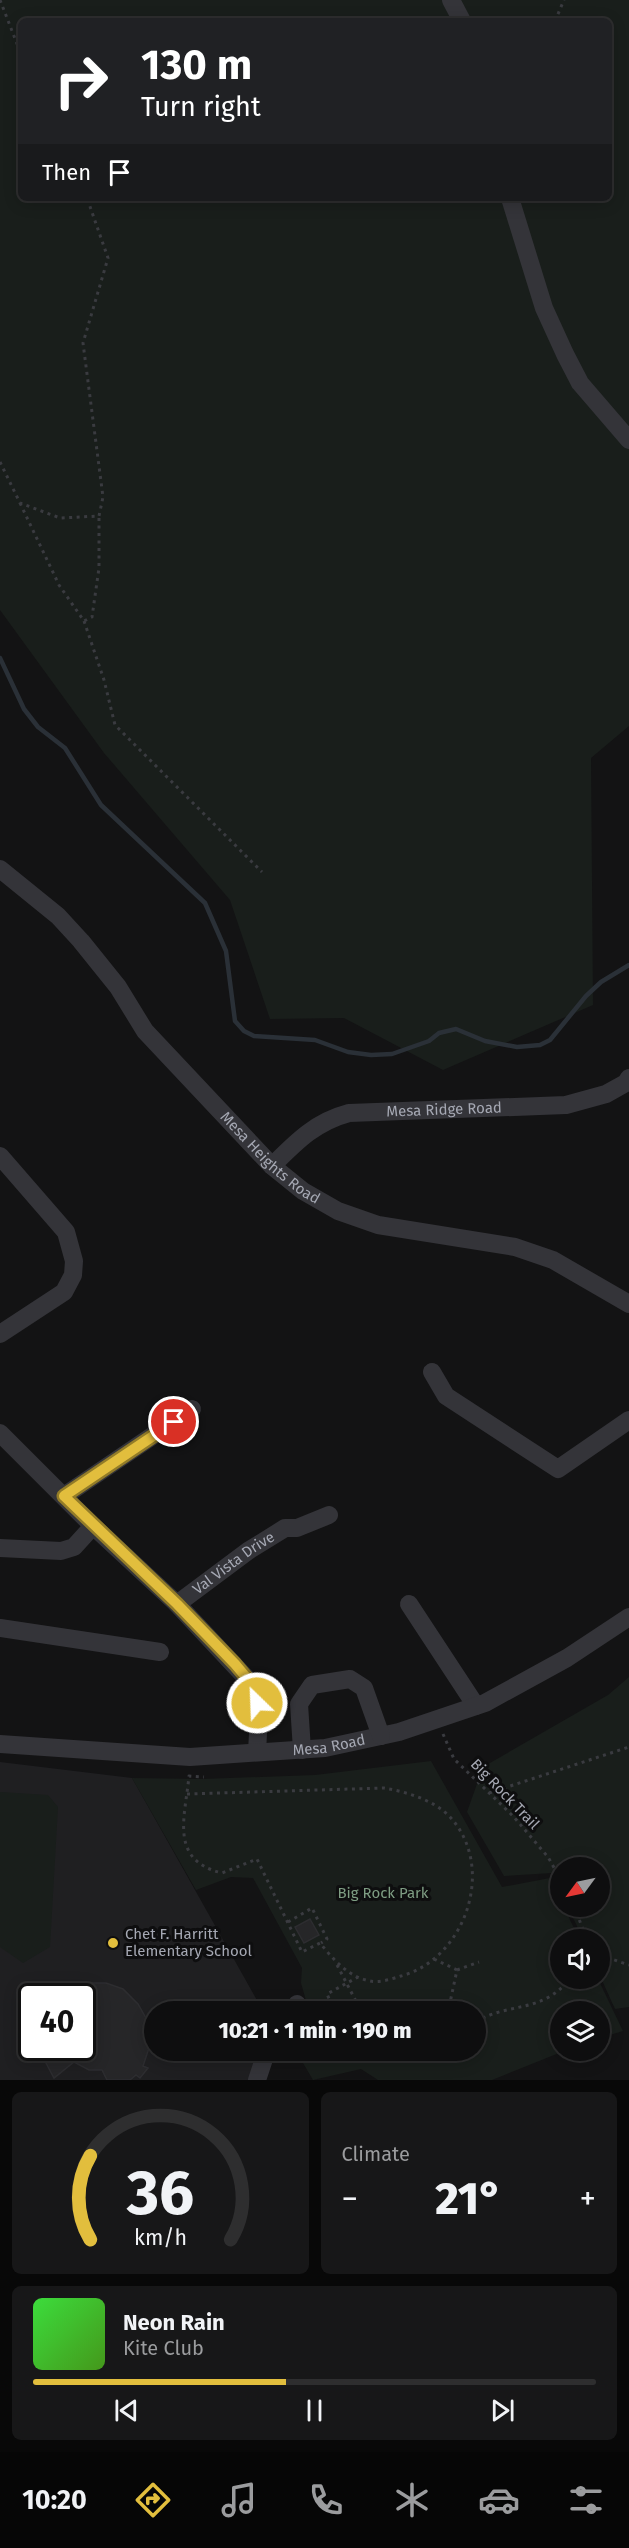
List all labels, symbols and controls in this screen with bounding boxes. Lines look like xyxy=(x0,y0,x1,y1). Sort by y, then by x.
text: 130 m xyxy=(141,40,252,90)
icon: right xyxy=(42,42,120,120)
text: Turn right xyxy=(141,91,261,123)
icon: arrive xyxy=(103,156,136,189)
text: Then xyxy=(42,159,91,186)
street label: Mesa Ridge Road xyxy=(386,1098,502,1121)
street label: Mesa Heights Road xyxy=(217,1108,323,1208)
pin xyxy=(148,1396,199,1447)
icon: arrive xyxy=(157,1405,190,1438)
street label: Val Vista Drive xyxy=(189,1528,278,1598)
position arrow xyxy=(225,1671,289,1735)
street label: Mesa Road xyxy=(292,1731,367,1759)
street label: Big Rock Trail xyxy=(467,1755,543,1833)
north arrow xyxy=(550,1857,610,1917)
map controls xyxy=(550,1857,610,2061)
park label: Big Rock Park xyxy=(337,1884,429,1902)
place label: Chet F. Harritt Elementary School xyxy=(125,1925,253,1960)
button: sound xyxy=(550,1929,610,1989)
marker: Chet F. Harritt Elementary School xyxy=(106,1936,120,1950)
speed limit sign: 40 xyxy=(18,1983,96,2061)
button: layers xyxy=(550,2001,610,2061)
text: 10:21 · 1 min · 190 m xyxy=(218,2017,412,2044)
text: Climate xyxy=(342,2142,410,2166)
text: 36 xyxy=(125,2156,194,2231)
text: 21° xyxy=(435,2172,502,2226)
text: − xyxy=(342,2179,358,2219)
text: + xyxy=(580,2179,596,2219)
text: km/h xyxy=(134,2225,187,2251)
text: Neon Rain xyxy=(123,2309,225,2336)
text: Kite Club xyxy=(123,2336,204,2360)
icon: previous xyxy=(110,2394,143,2427)
icon: pause xyxy=(298,2394,331,2427)
icon: next xyxy=(486,2394,519,2427)
icon: directions xyxy=(132,2479,174,2521)
icon: music xyxy=(218,2479,260,2521)
icon: phone xyxy=(305,2479,347,2521)
icon: climate xyxy=(391,2479,433,2521)
icon: car xyxy=(478,2479,520,2521)
icon: filters xyxy=(565,2479,607,2521)
text: 10:20 xyxy=(22,2484,87,2516)

